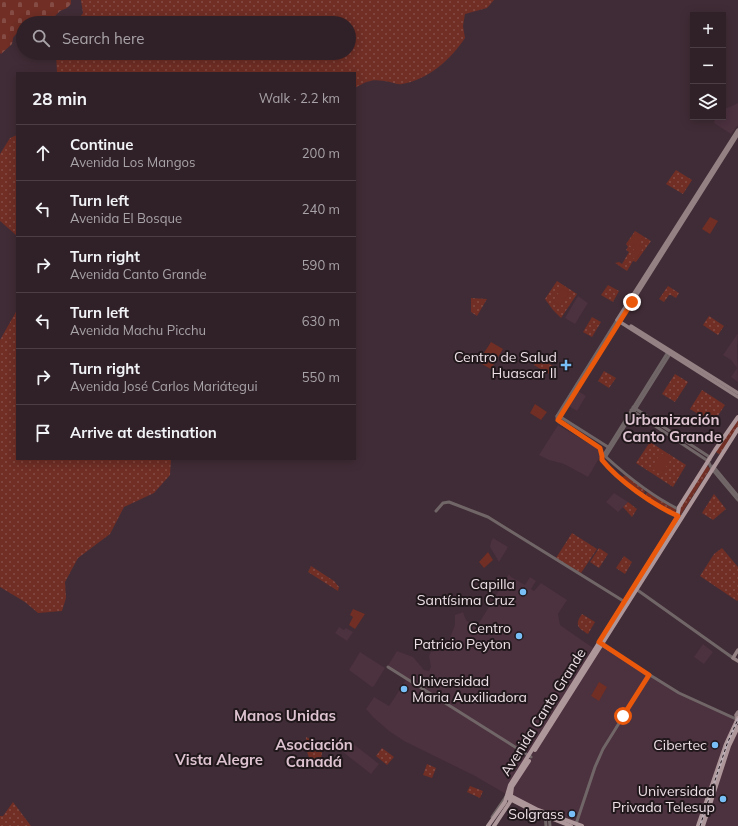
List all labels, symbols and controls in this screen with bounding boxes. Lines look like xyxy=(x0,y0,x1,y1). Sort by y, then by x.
map controls xyxy=(690,12,726,120)
button: + xyxy=(690,12,726,48)
search box xyxy=(16,16,356,60)
icon: search xyxy=(30,27,52,49)
text: Search here xyxy=(62,29,144,48)
button: − xyxy=(690,48,726,84)
button: layers xyxy=(690,84,726,120)
text: 28 min xyxy=(32,88,87,109)
text: Walk · 2.2 km xyxy=(259,90,340,106)
text: Continue xyxy=(70,135,133,154)
icon: ahead xyxy=(32,142,54,164)
text: 200 m xyxy=(302,145,340,161)
text: Avenida Los Mangos xyxy=(70,154,195,170)
text: Turn left xyxy=(70,191,129,210)
icon: left xyxy=(32,198,54,220)
text: 240 m xyxy=(302,201,340,217)
text: Avenida El Bosque xyxy=(70,210,182,226)
text: Turn right xyxy=(70,247,140,266)
icon: right xyxy=(32,254,54,276)
text: 590 m xyxy=(302,257,340,273)
text: Avenida Canto Grande xyxy=(70,266,207,282)
route end xyxy=(623,293,641,311)
text: Turn left xyxy=(70,303,129,322)
icon: left xyxy=(32,310,54,332)
text: 630 m xyxy=(302,313,340,329)
text: Avenida Machu Picchu xyxy=(70,322,206,338)
place label: Centro de Salud Huascar II xyxy=(454,348,557,382)
text: Turn right xyxy=(70,359,140,378)
marker: Centro de Salud Huascar II xyxy=(560,359,572,371)
icon: right xyxy=(32,366,54,388)
text: 550 m xyxy=(302,369,340,385)
text: Avenida José Carlos Mariátegui xyxy=(70,378,258,394)
district label: Urbanización Canto Grande xyxy=(622,410,722,446)
icon: arrive xyxy=(32,422,54,444)
text: Arrive at destination xyxy=(70,423,217,442)
place label: Capilla Santísima Cruz xyxy=(417,575,515,609)
marker: Capilla Santísima Cruz xyxy=(518,587,528,597)
place label: Centro Patricio Peyton xyxy=(414,619,511,653)
marker: Centro Patricio Peyton xyxy=(514,631,524,641)
street label: Avenida Canto Grande xyxy=(496,645,590,779)
place label: Universidad Maria Auxiliadora xyxy=(412,672,527,706)
marker: Universidad Maria Auxiliadora xyxy=(399,684,409,694)
district label: Manos Unidas xyxy=(234,706,336,725)
route start xyxy=(614,707,632,725)
district label: Asociación Canadá xyxy=(275,735,353,771)
place label: Cibertec xyxy=(653,736,707,754)
marker: Cibertec xyxy=(710,740,720,750)
district label: Vista Alegre xyxy=(174,750,263,769)
place label: Universidad Privada Telesup xyxy=(612,782,715,816)
marker: Universidad Privada Telesup xyxy=(718,794,728,804)
place label: Solgrass xyxy=(508,805,564,823)
marker: Solgrass xyxy=(567,809,577,819)

